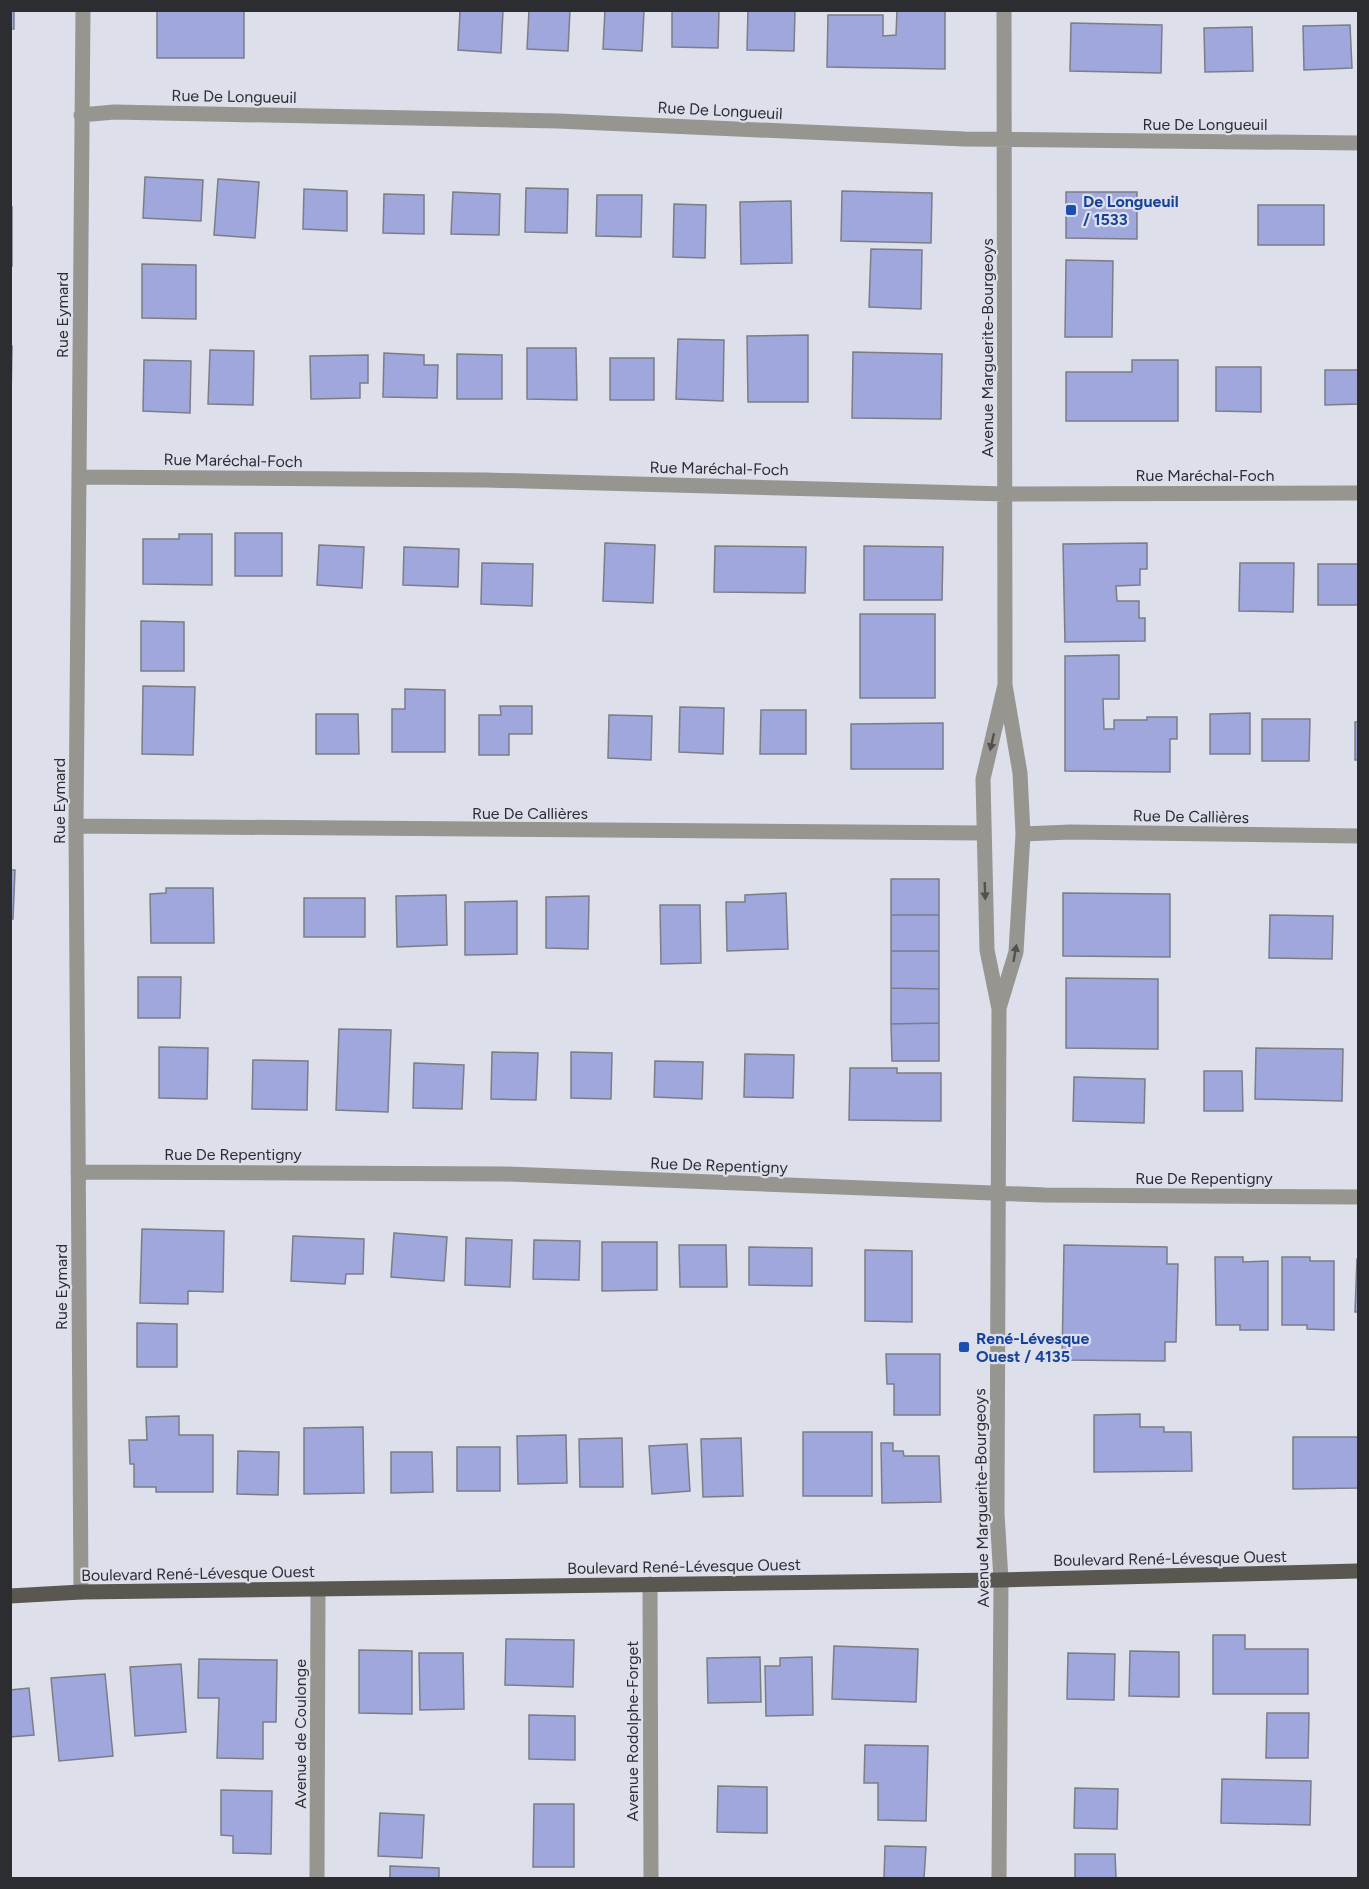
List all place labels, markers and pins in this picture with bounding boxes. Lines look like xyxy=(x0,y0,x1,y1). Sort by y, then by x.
place label: De Longueuil / 1533 xyxy=(1083,192,1179,229)
marker: De Longueuil / 1533 xyxy=(1064,203,1078,217)
place label: René-Lévesque Ouest / 4135 xyxy=(976,1329,1089,1366)
marker: René-Lévesque Ouest / 4135 xyxy=(957,1340,971,1354)

